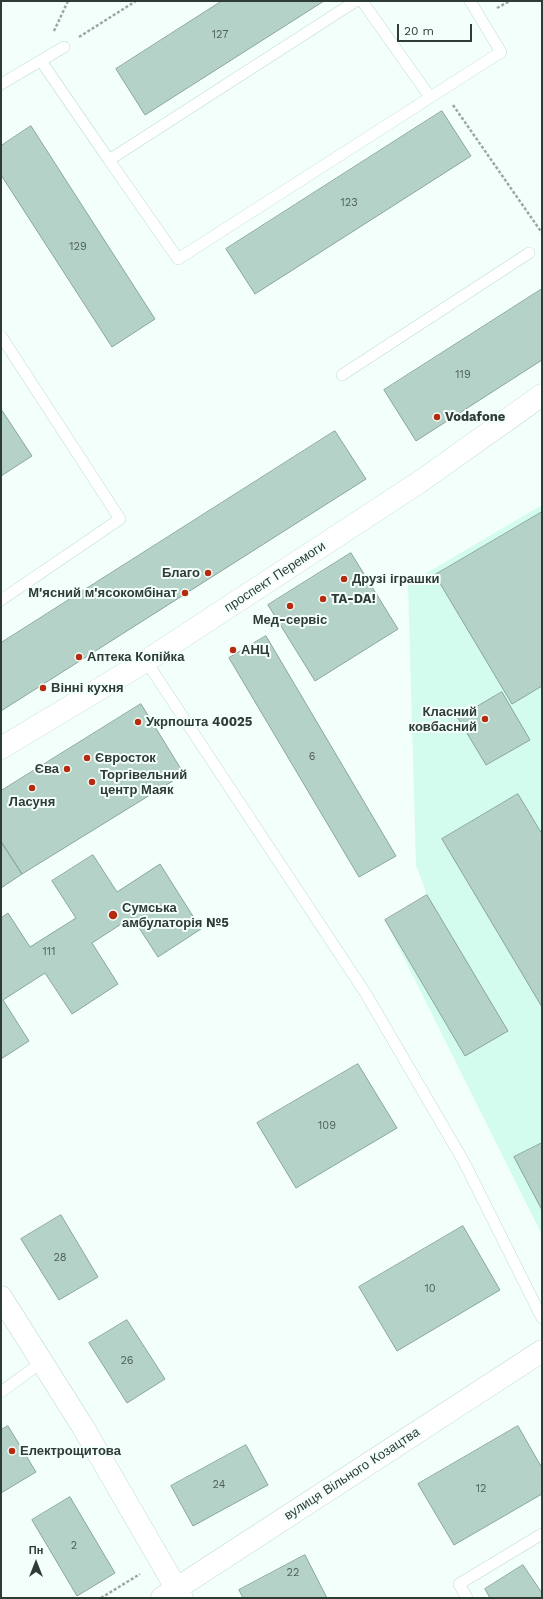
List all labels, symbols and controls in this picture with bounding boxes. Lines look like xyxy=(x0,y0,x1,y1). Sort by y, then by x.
scale bar xyxy=(399,16,474,42)
text: 20 m xyxy=(404,24,434,38)
house number: 127 xyxy=(212,28,228,42)
house number: 123 xyxy=(340,196,358,210)
house number: 129 xyxy=(69,240,87,254)
house number: 119 xyxy=(455,368,471,382)
place label: Vodafone xyxy=(445,409,505,425)
marker: Vodafone xyxy=(432,412,442,422)
street label: проспект Перемоги xyxy=(221,538,329,616)
place label: Благо xyxy=(162,565,200,581)
marker: Благо xyxy=(203,568,213,578)
place label: Друзі іграшки xyxy=(352,571,439,587)
marker: Друзі іграшки xyxy=(339,574,349,584)
place label: М'ясний м'ясокомбінат xyxy=(28,585,177,601)
marker: М'ясний м'ясокомбінат xyxy=(180,588,190,598)
place label: TA-DA! xyxy=(331,591,376,607)
marker: TA-DA! xyxy=(318,594,328,604)
marker: Мед-сервіс xyxy=(285,601,295,611)
place label: Мед-сервіс xyxy=(253,612,327,628)
place label: АНЦ xyxy=(241,642,269,658)
marker: АНЦ xyxy=(228,645,238,655)
place label: Аптека Копійка xyxy=(87,649,184,665)
marker: Аптека Копійка xyxy=(74,652,84,662)
place label: Вінні кухня xyxy=(51,680,124,696)
marker: Вінні кухня xyxy=(38,683,48,693)
place label: Класний ковбасний xyxy=(409,704,477,735)
place label: Укрпошта 40025 xyxy=(146,714,252,730)
marker: Класний ковбасний xyxy=(480,714,490,724)
marker: Укрпошта 40025 xyxy=(133,717,143,727)
place label: Євросток xyxy=(95,750,156,766)
house number: 6 xyxy=(309,750,315,764)
marker: Євросток xyxy=(82,753,92,763)
place label: Єва xyxy=(35,761,59,777)
marker: Єва xyxy=(62,764,72,774)
place label: Торгівельний центр Маяк xyxy=(100,767,187,798)
marker: Торгівельний центр Маяк xyxy=(87,777,97,787)
marker: Ласуня xyxy=(27,783,37,793)
place label: Ласуня xyxy=(9,794,55,810)
place label: Сумська амбулаторія №5 xyxy=(122,900,229,931)
marker: Сумська амбулаторія №5 xyxy=(107,909,119,921)
house number: 111 xyxy=(43,945,55,959)
house number: 109 xyxy=(318,1119,336,1133)
house number: 28 xyxy=(53,1251,67,1265)
house number: 10 xyxy=(424,1282,436,1296)
house number: 26 xyxy=(120,1354,134,1368)
street label: вулиця Вільного Козацтва xyxy=(281,1424,423,1524)
place label: Електрощитова xyxy=(20,1443,121,1459)
marker: Електрощитова xyxy=(7,1446,17,1456)
house number: 24 xyxy=(213,1478,225,1492)
house number: 12 xyxy=(476,1482,486,1496)
house number: 2 xyxy=(71,1539,77,1553)
north arrow xyxy=(16,1543,56,1583)
text: Пн xyxy=(29,1544,43,1557)
house number: 22 xyxy=(287,1566,299,1580)

